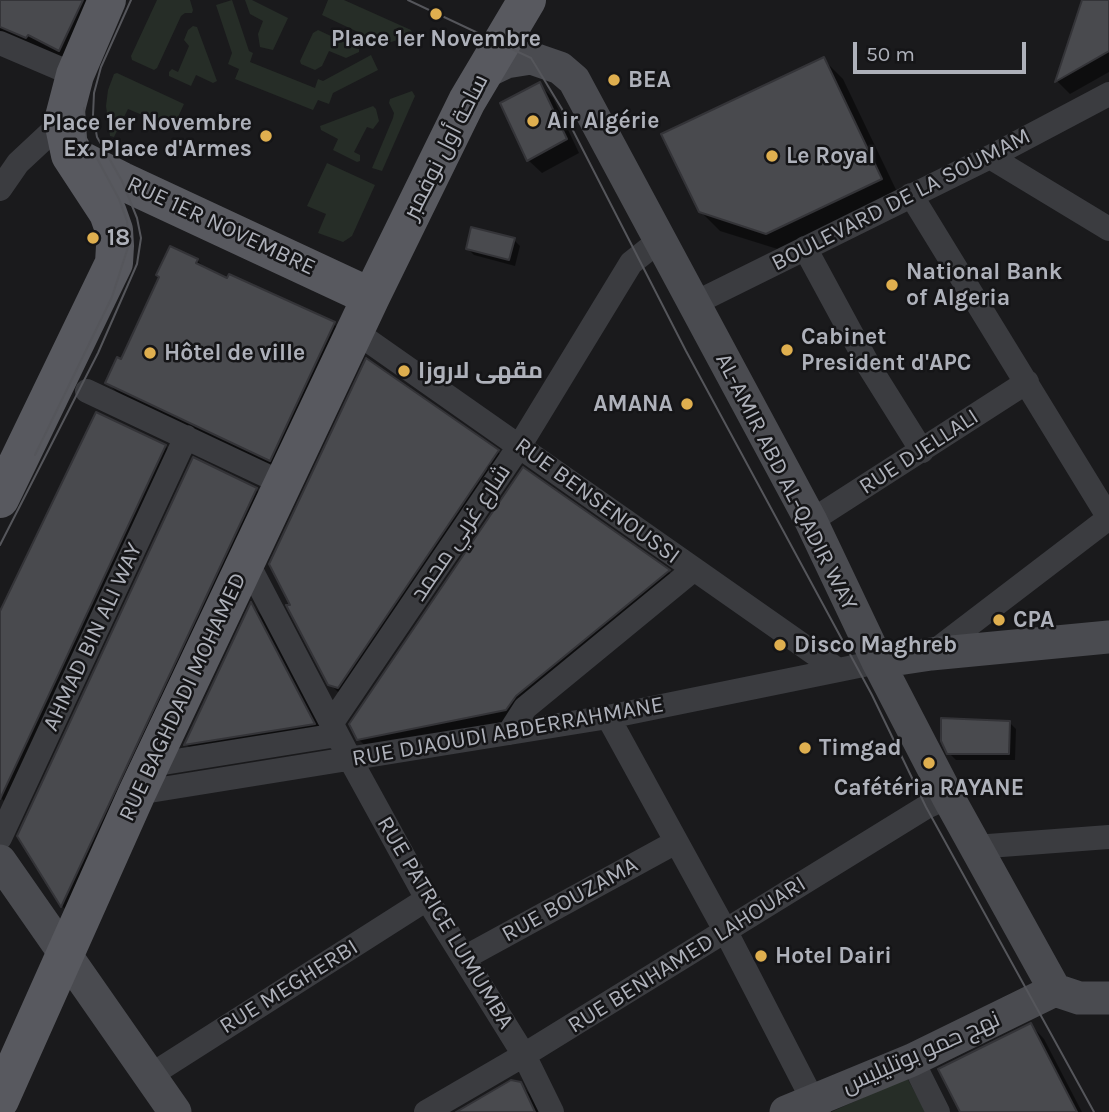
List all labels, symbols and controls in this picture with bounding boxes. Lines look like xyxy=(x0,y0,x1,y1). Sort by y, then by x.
marker: Place 1er Novembre xyxy=(428,6,444,22)
place label: Place 1er Novembre xyxy=(331,25,541,53)
scale bar xyxy=(857,28,1030,72)
text: 50 m xyxy=(866,42,915,66)
place label: BEA xyxy=(628,66,671,94)
street label: ساحة أول نوفمبر xyxy=(398,70,494,224)
marker: BEA xyxy=(606,72,622,88)
place label: Air Algérie xyxy=(547,107,660,135)
place label: Place 1er Novembre Ex. Place d'Armes xyxy=(42,109,252,163)
marker: Air Algérie xyxy=(525,113,541,129)
street label: BOULEVARD DE LA SOUMAM xyxy=(767,123,1035,277)
marker: Place 1er Novembre Ex. Place d'Armes xyxy=(258,128,274,144)
place label: Le Royal xyxy=(786,142,875,170)
marker: Le Royal xyxy=(764,148,780,164)
street label: RUE 1ER NOVEMBRE xyxy=(122,170,320,282)
place label: 18 xyxy=(107,224,130,252)
marker: 18 xyxy=(85,230,101,246)
place label: National Bank of Algeria xyxy=(906,258,1062,312)
marker: National Bank of Algeria xyxy=(884,277,900,293)
place label: Cabinet President d'APC xyxy=(801,323,971,377)
place label: Hôtel de ville xyxy=(164,339,305,367)
marker: Cabinet President d'APC xyxy=(779,342,795,358)
marker: Hôtel de ville xyxy=(142,345,158,361)
street label: AL-AMIR ABD AL-QADIR WAY xyxy=(709,349,863,615)
place label: مقهى لاروزا xyxy=(418,357,543,385)
marker: مقهى لاروزا xyxy=(396,363,412,379)
place label: AMANA xyxy=(593,390,673,418)
marker: AMANA xyxy=(679,396,695,412)
street label: RUE DJELLALI xyxy=(854,403,984,501)
street label: RUE BENSENOUSSI xyxy=(509,432,685,570)
street label: شارع غربي محمد xyxy=(405,459,517,607)
street label: AHMAD BIN ALI WAY xyxy=(37,538,149,736)
street label: RUE BAGHDADI MOHAMED xyxy=(113,568,253,826)
place label: CPA xyxy=(1013,606,1054,634)
marker: CPA xyxy=(991,612,1007,628)
place label: Disco Maghreb xyxy=(794,631,957,659)
marker: Disco Maghreb xyxy=(772,637,788,653)
street label: RUE DJAOUDI ABDERRAHMANE xyxy=(350,691,666,773)
place label: Timgad xyxy=(819,734,902,762)
marker: Timgad xyxy=(797,740,813,756)
marker: Cafétéria RAYANE xyxy=(921,755,937,771)
place label: Cafétéria RAYANE xyxy=(834,774,1024,802)
street label: RUE PATRICE LUMUMBA xyxy=(370,812,520,1034)
street label: RUE BOUZAMA xyxy=(497,851,643,949)
street label: RUE BENHAMED LAHOUARI xyxy=(563,870,811,1040)
street label: RUE MEGHERBI xyxy=(215,933,363,1041)
place label: Hotel Dairi xyxy=(775,942,892,970)
marker: Hotel Dairi xyxy=(753,948,769,964)
street label: نهج حمو بوتليليس xyxy=(838,1006,1004,1100)

